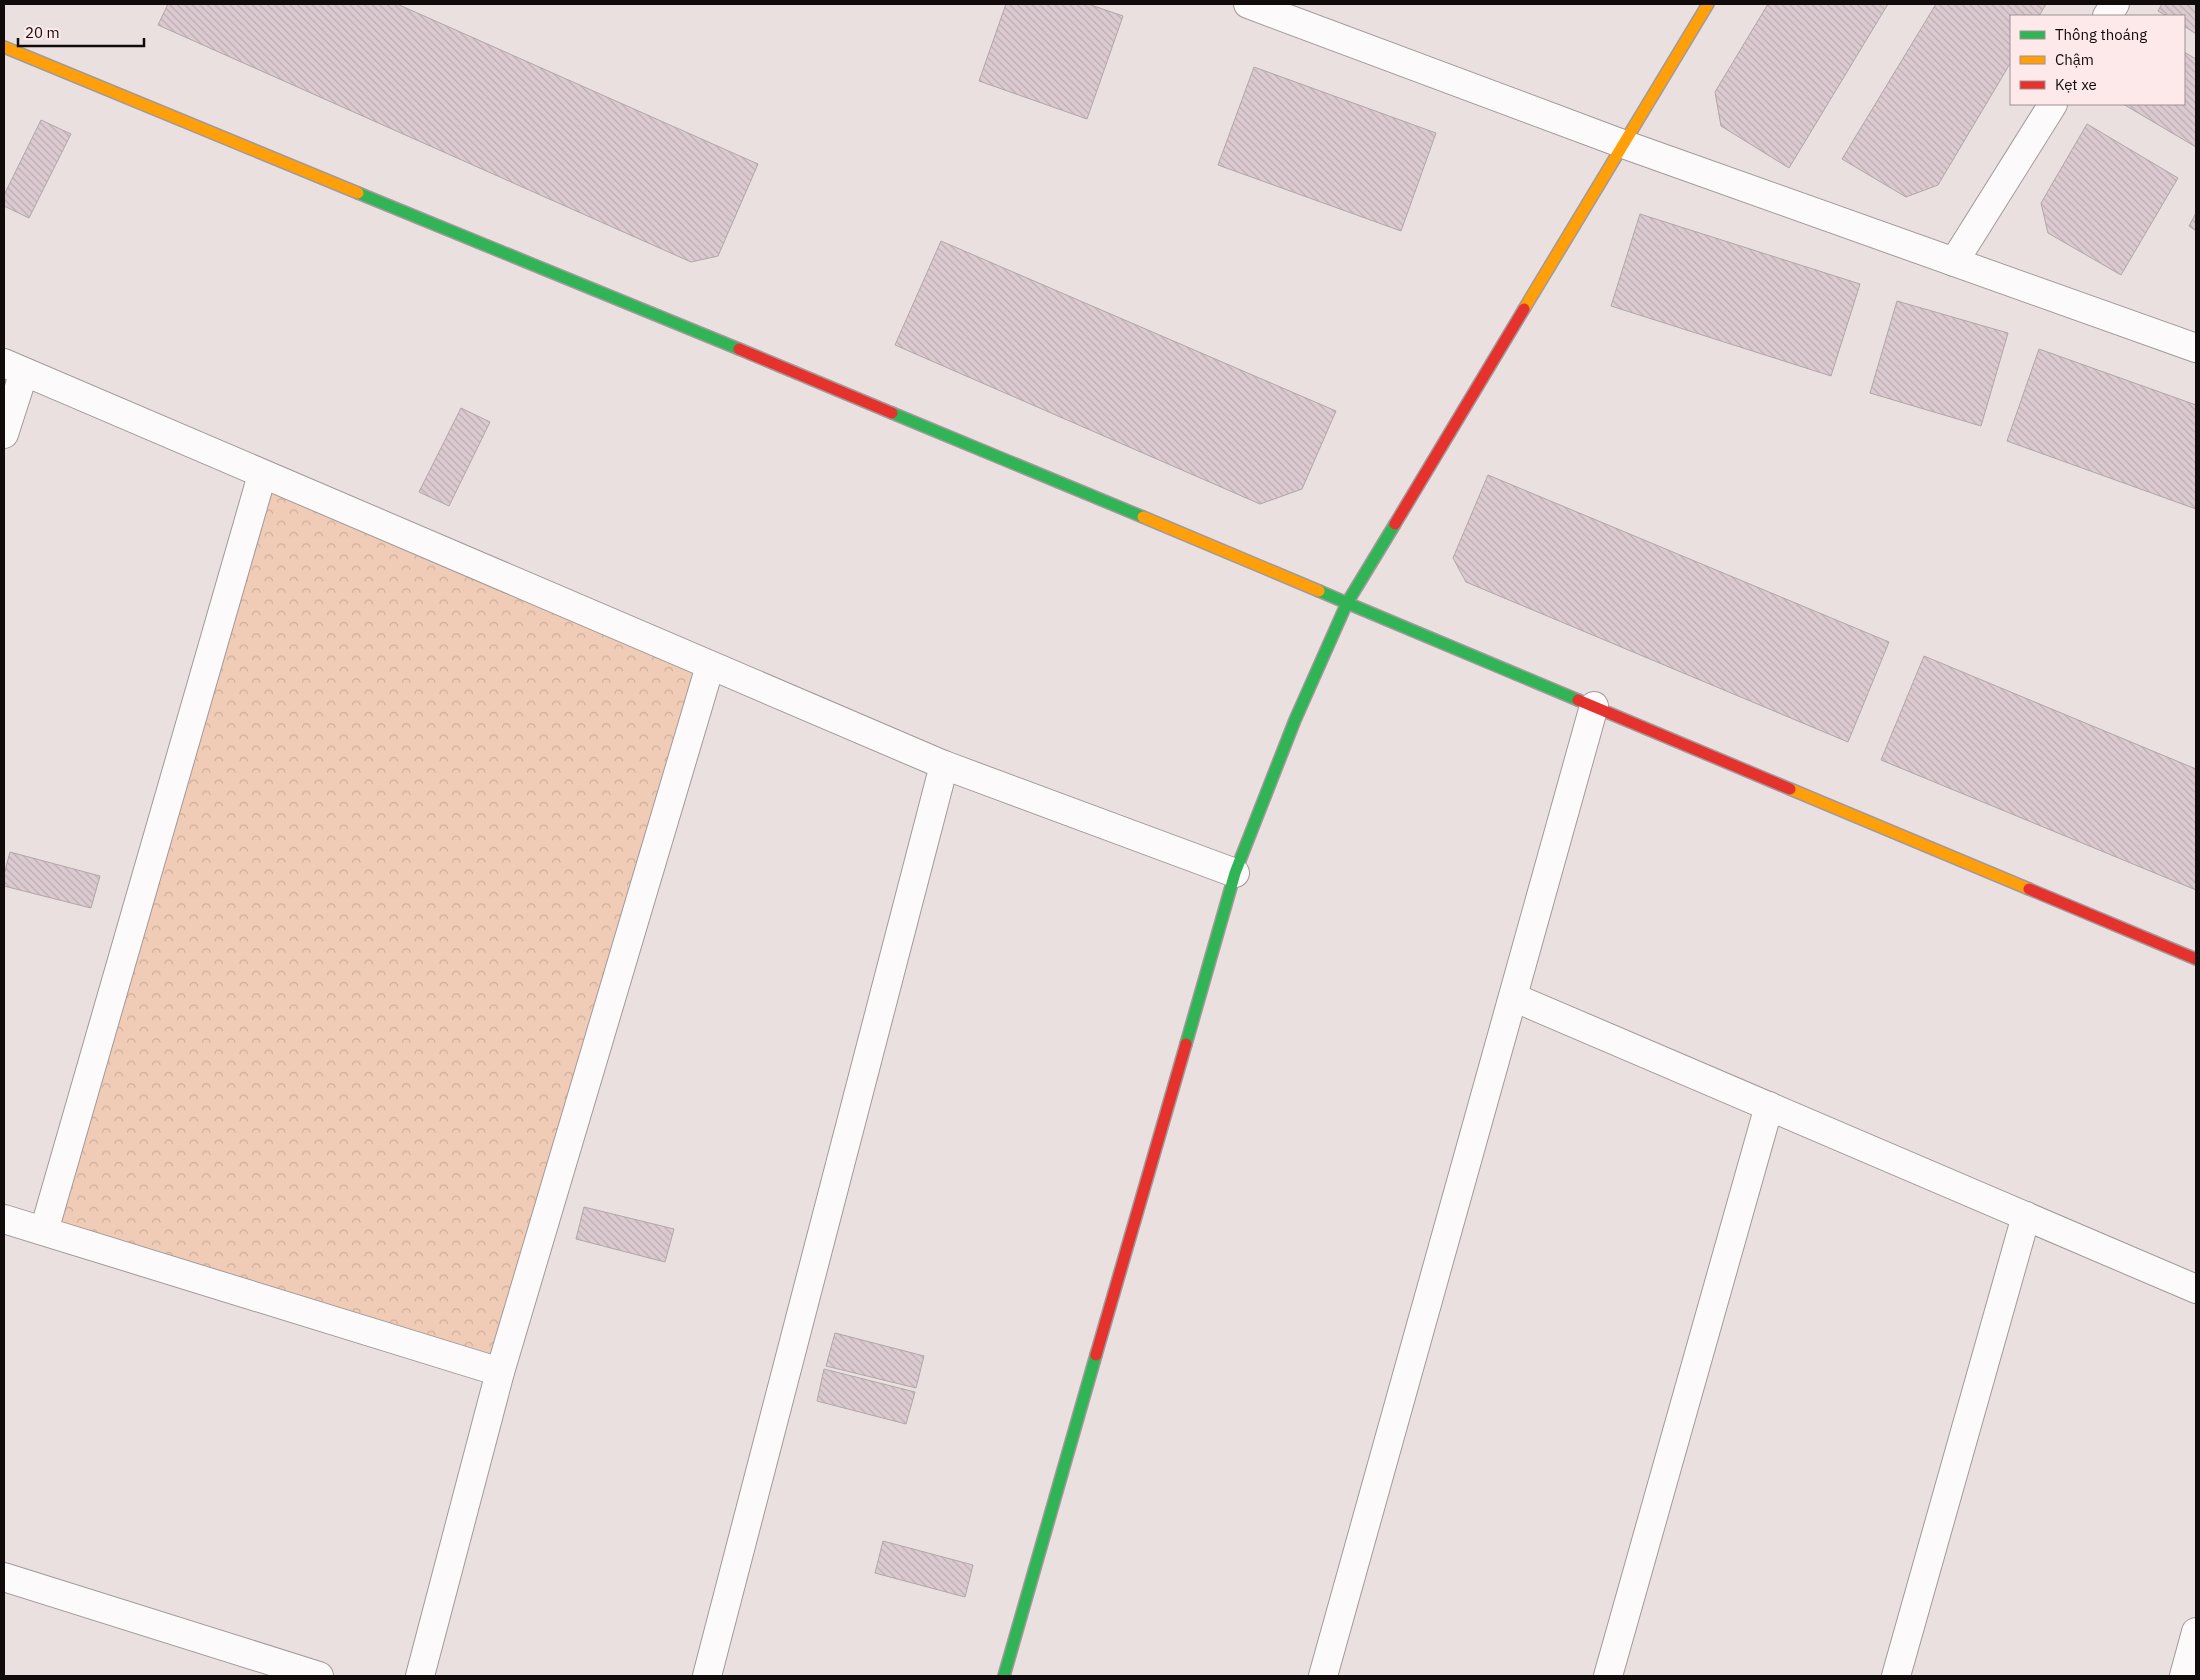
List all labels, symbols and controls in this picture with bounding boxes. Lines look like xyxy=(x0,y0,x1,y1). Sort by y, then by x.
scale bar xyxy=(18,15,144,47)
legend xyxy=(2010,15,2185,105)
text: 20 m xyxy=(25,23,60,42)
text: Thông thoáng xyxy=(2055,25,2147,44)
text: Chậm xyxy=(2055,50,2094,69)
text: Kẹt xe xyxy=(2055,75,2097,94)

